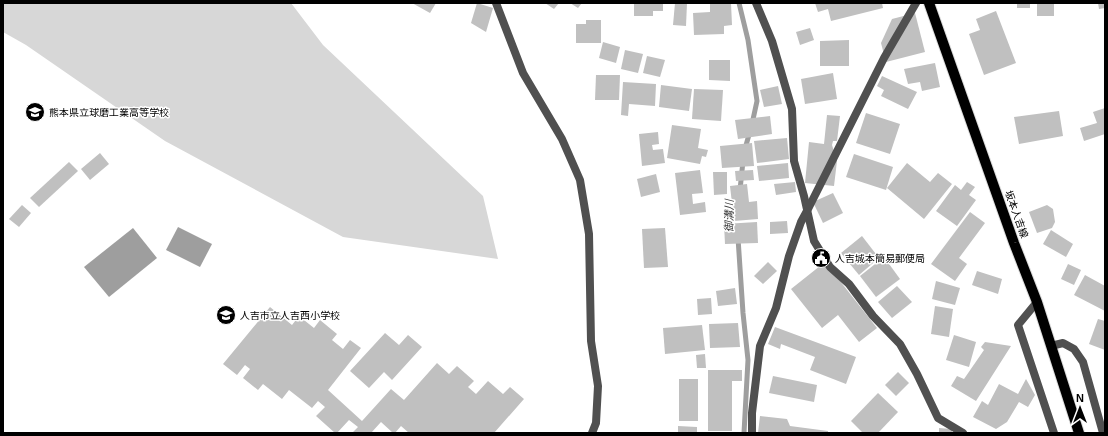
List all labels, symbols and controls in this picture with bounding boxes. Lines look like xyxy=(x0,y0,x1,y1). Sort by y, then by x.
school or university icon: 熊本県立球磨工業高等学校 xyxy=(24,101,46,123)
place label: 熊本県立球磨工業高等学校 xyxy=(49,107,169,118)
street label: 坂本人吉線 xyxy=(1003,189,1030,240)
water label: 御溝川 xyxy=(723,198,735,233)
public building icon: 人吉城本簡易郵便局 xyxy=(810,247,832,269)
place label: 人吉城本簡易郵便局 xyxy=(835,253,925,264)
school or university icon: 人吉市立人吉西小学校 xyxy=(215,304,237,326)
place label: 人吉市立人吉西小学校 xyxy=(240,310,340,321)
north arrow xyxy=(1060,388,1100,428)
text: N xyxy=(1076,392,1084,404)

